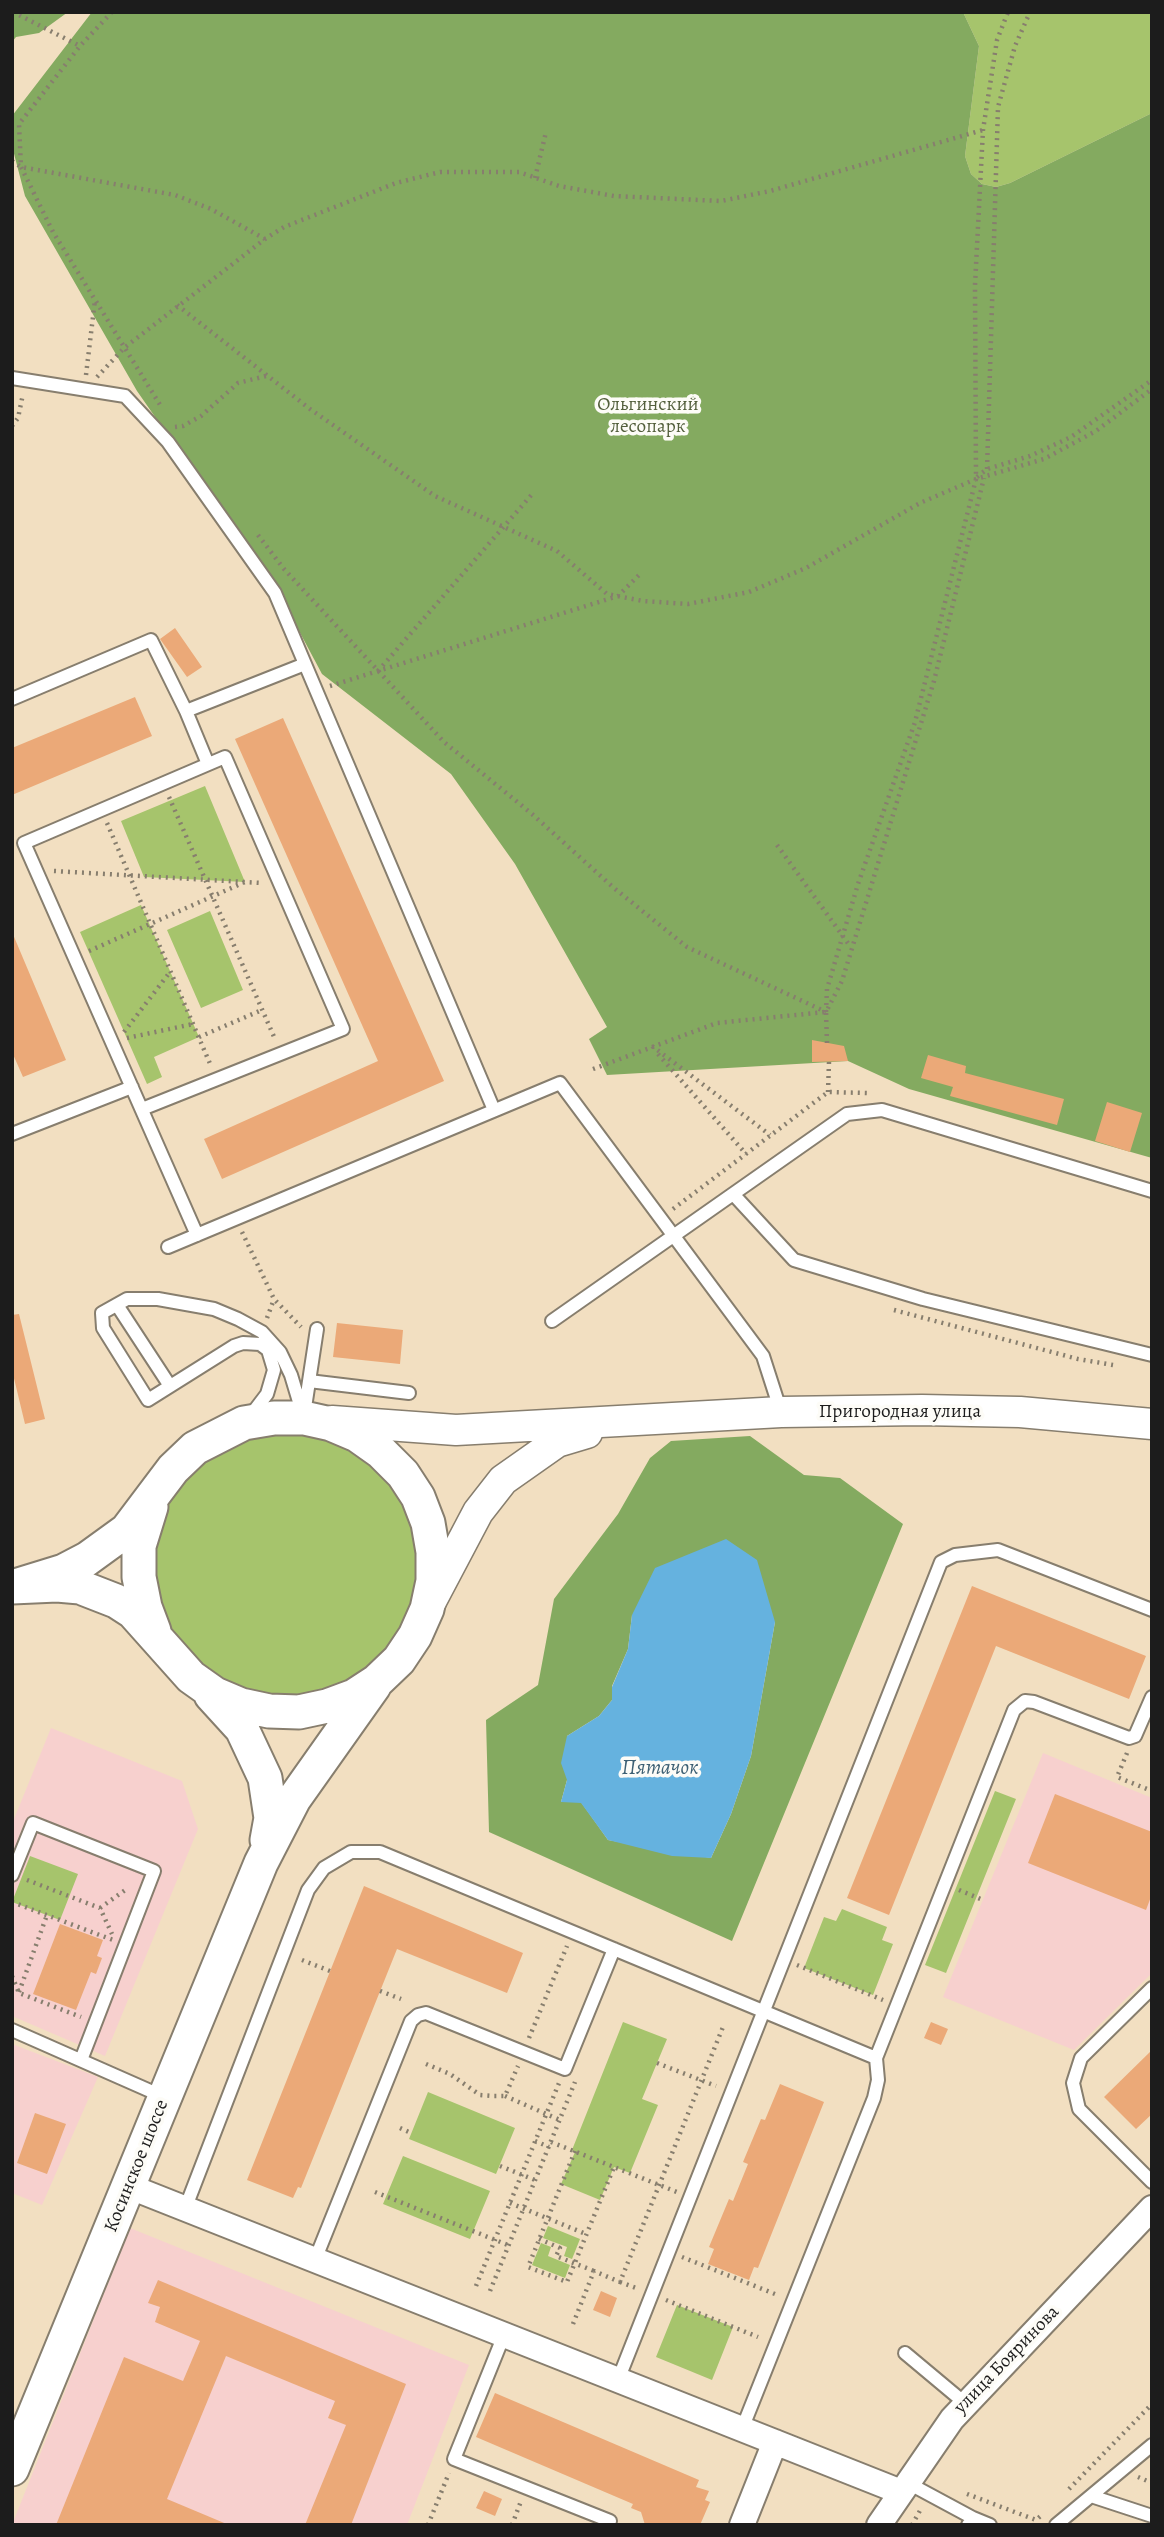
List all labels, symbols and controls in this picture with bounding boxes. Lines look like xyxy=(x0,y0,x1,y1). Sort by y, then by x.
park label: Ольгинский лесопарк xyxy=(597,394,699,438)
street label: Пригородная улица xyxy=(819,1401,981,1423)
water label: Пятачок xyxy=(621,1756,699,1782)
street label: Косинское шоссе xyxy=(100,2096,174,2236)
street label: улица Бояринова xyxy=(950,2301,1064,2419)

